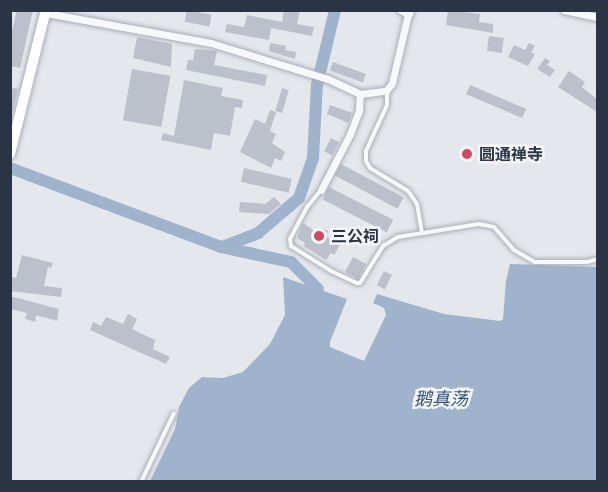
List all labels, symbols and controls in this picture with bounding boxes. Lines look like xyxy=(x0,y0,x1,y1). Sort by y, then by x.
place label: 圆通禅寺 xyxy=(479,144,543,164)
marker: 圆通禅寺 xyxy=(460,147,474,161)
place label: 三公祠 xyxy=(331,226,379,246)
marker: 三公祠 xyxy=(312,229,326,243)
water label: 鹅真荡 xyxy=(414,387,468,409)

